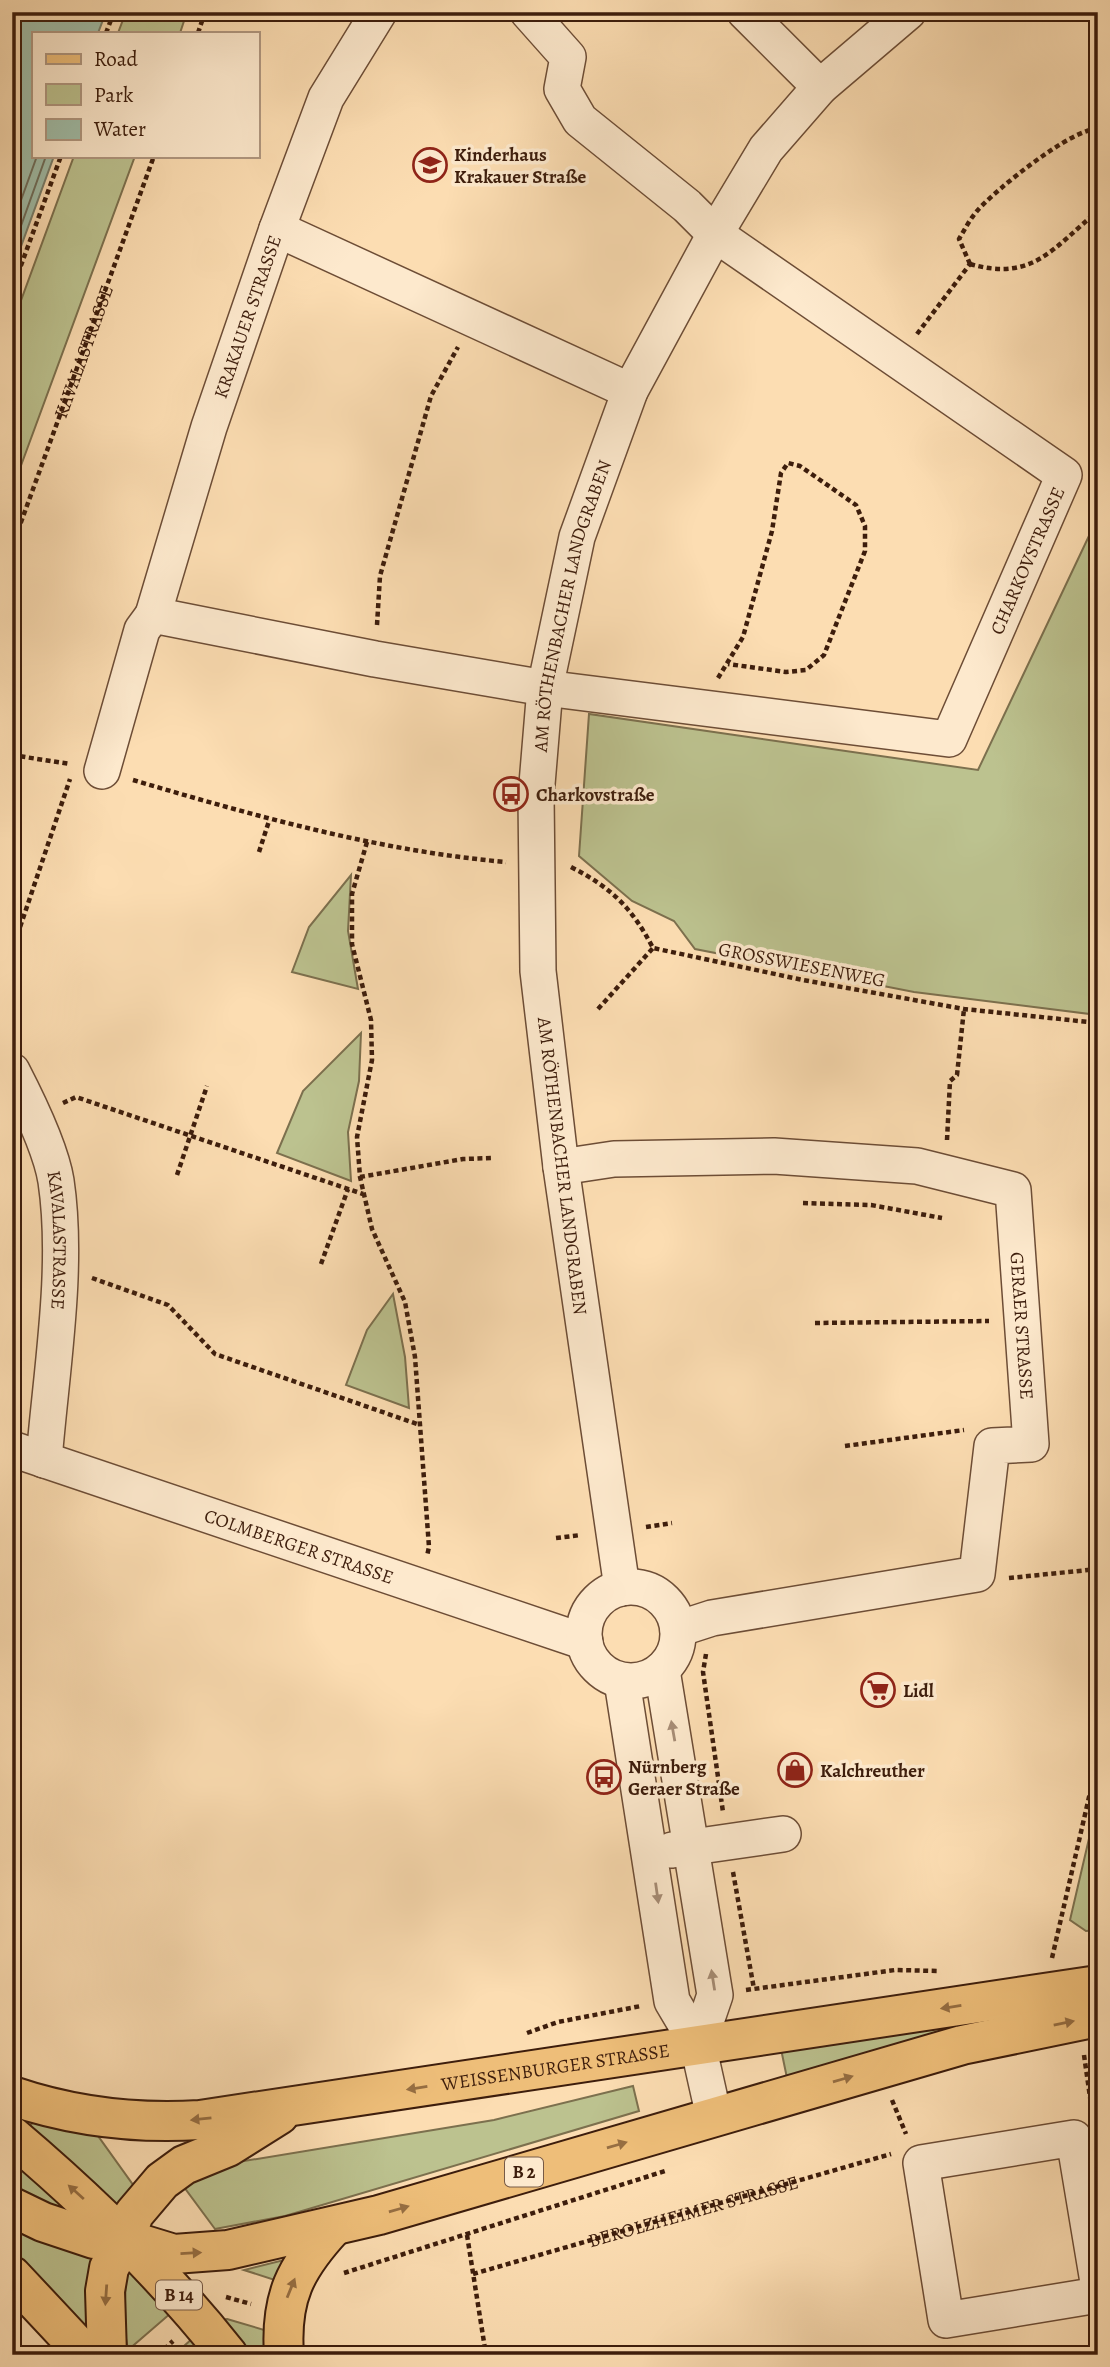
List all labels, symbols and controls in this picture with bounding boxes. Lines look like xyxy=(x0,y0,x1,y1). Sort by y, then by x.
legend xyxy=(32,32,259,158)
text: Road xyxy=(94,45,138,73)
text: Park xyxy=(94,81,134,109)
text: Water xyxy=(93,115,146,143)
place label: Kinderhaus Krakauer Straße xyxy=(454,142,587,190)
school or university icon: Kinderhaus Krakauer Straße xyxy=(411,146,449,184)
street label: KRAKAUER STRASSE xyxy=(208,232,288,402)
street label: KAVALASTRASSE xyxy=(48,282,120,422)
street label: AM RÖTHENBACHER LANDGRABEN xyxy=(528,456,618,754)
street label: CHARKOVSTRASSE xyxy=(984,483,1071,639)
bus stop icon: Charkovstraße xyxy=(492,775,530,813)
place label: Charkovstraße xyxy=(536,782,655,808)
street label: GROSSWIESENWEG xyxy=(716,936,887,994)
street label: AM RÖTHENBACHER LANDGRABEN xyxy=(531,1015,593,1317)
street label: KAVALASTRASSE xyxy=(40,1168,73,1310)
street label: GERAER STRASSE xyxy=(1003,1251,1040,1400)
street label: COLMBERGER STRASSE xyxy=(201,1503,397,1591)
supermarket icon: Lidl xyxy=(859,1671,897,1709)
place label: Lidl xyxy=(903,1678,934,1704)
one-way arrow xyxy=(667,1720,678,1742)
shop icon: Kalchreuther xyxy=(776,1751,814,1789)
place label: Nürnberg Geraer Straße xyxy=(628,1754,740,1802)
bus stop icon: Nürnberg Geraer Straße xyxy=(585,1758,623,1796)
place label: Kalchreuther xyxy=(820,1758,925,1784)
one-way arrow xyxy=(651,1882,662,1904)
one-way arrow xyxy=(707,1969,718,1991)
one-way arrow xyxy=(940,2002,962,2013)
one-way arrow xyxy=(1053,2017,1075,2028)
street label: WEISSENBURGER STRASSE xyxy=(439,2038,671,2098)
one-way arrow xyxy=(833,2073,855,2084)
one-way arrow xyxy=(406,2083,428,2094)
one-way arrow xyxy=(190,2114,212,2125)
one-way arrow xyxy=(607,2140,628,2150)
road number: B 2 xyxy=(505,2158,543,2186)
street label: BEROLZHEIMER STRASSE xyxy=(585,2169,801,2254)
one-way arrow xyxy=(67,2184,85,2200)
one-way arrow xyxy=(389,2203,410,2213)
one-way arrow xyxy=(180,2248,202,2259)
one-way arrow xyxy=(286,2277,297,2298)
road number: B 14 xyxy=(156,2280,202,2309)
one-way arrow xyxy=(100,2284,111,2306)

